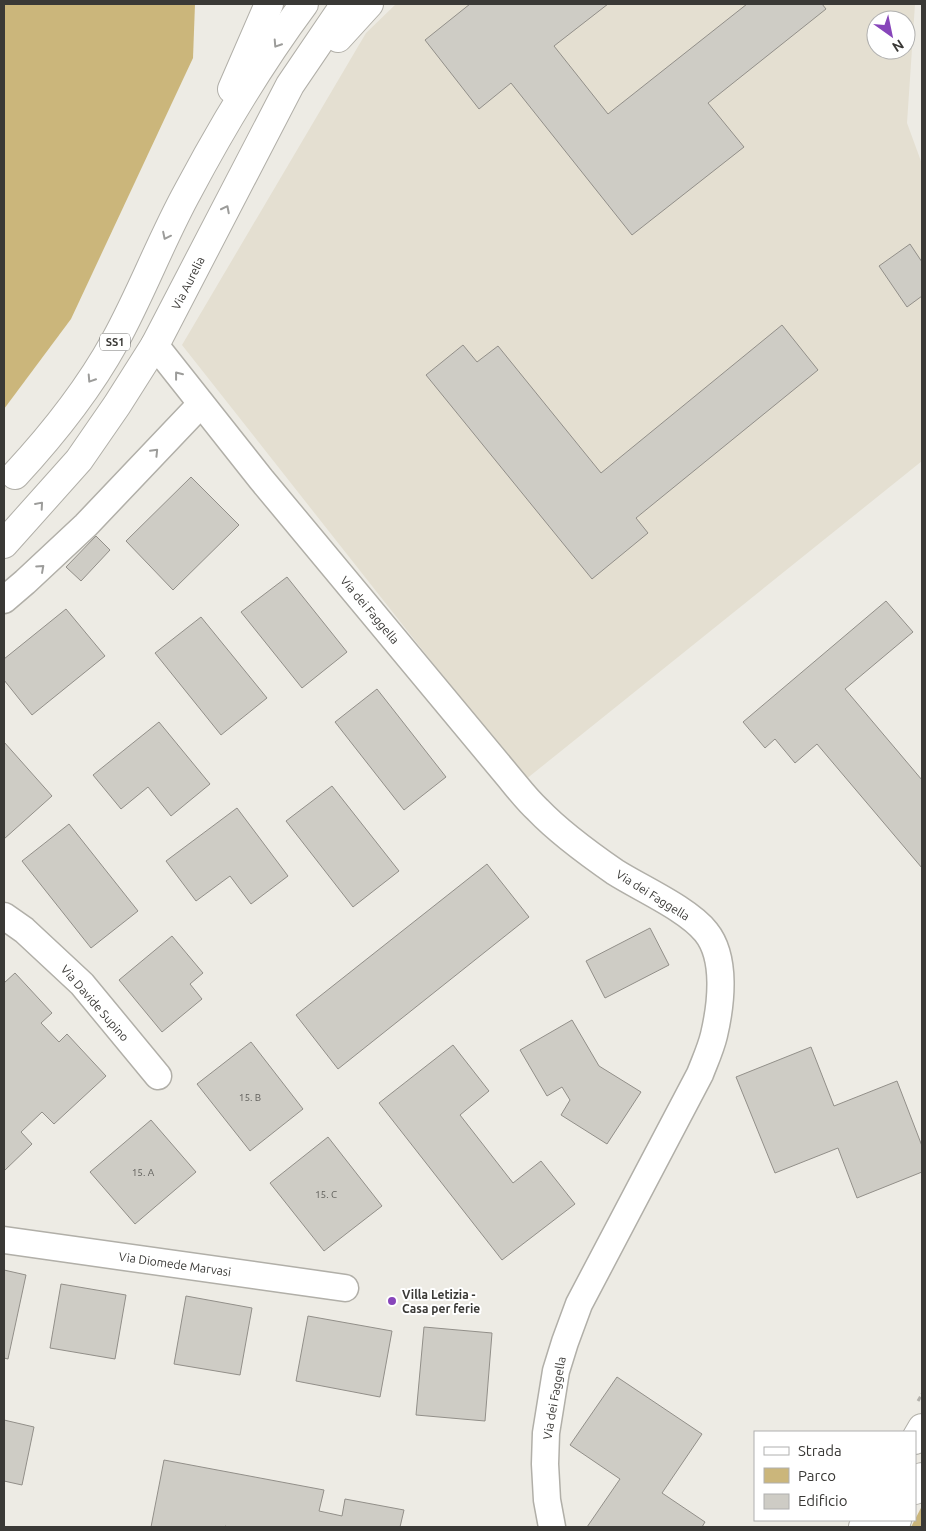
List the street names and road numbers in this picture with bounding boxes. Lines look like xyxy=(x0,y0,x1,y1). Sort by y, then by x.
street label: Via Aurelia xyxy=(169,254,207,312)
road number: SS1 xyxy=(100,334,130,351)
street label: Via dei Faggella xyxy=(338,574,402,646)
street label: Via dei Faggella xyxy=(614,867,692,923)
street label: Via Davide Supino xyxy=(58,962,132,1044)
street label: Via Diomede Marvasi xyxy=(118,1250,232,1278)
street label: Via dei Faggella xyxy=(540,1355,568,1441)

